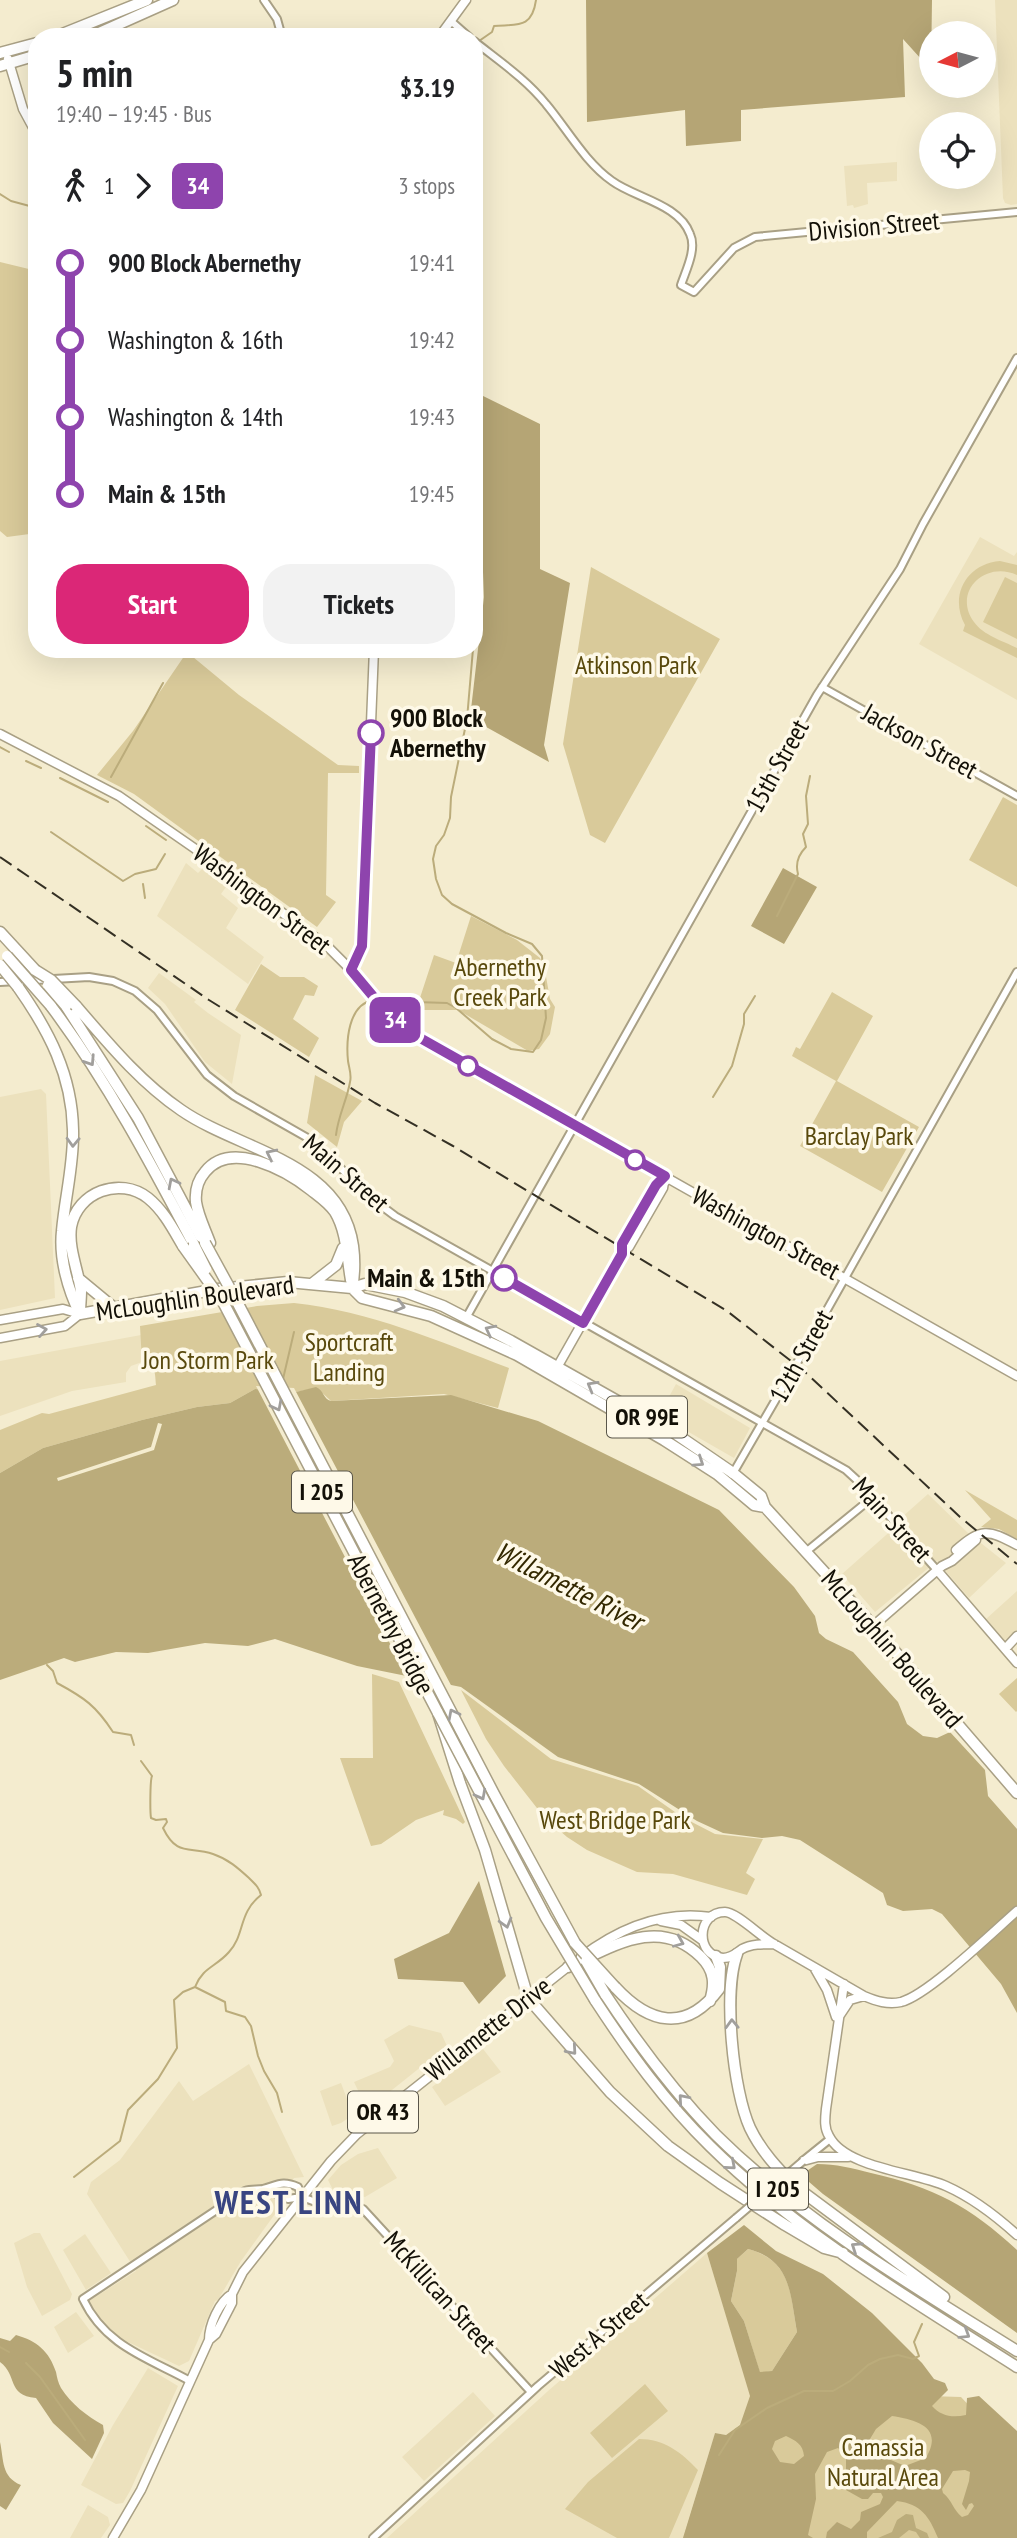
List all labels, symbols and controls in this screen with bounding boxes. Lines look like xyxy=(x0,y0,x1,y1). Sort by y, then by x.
north arrow xyxy=(919,21,996,98)
map controls xyxy=(919,21,996,189)
text: 5 min xyxy=(56,48,133,97)
text: $3.19 xyxy=(400,71,455,104)
text: 19:40 – 19:45 · Bus xyxy=(56,99,212,128)
button: locate xyxy=(919,112,996,189)
icon: walk xyxy=(56,167,94,205)
icon: forward xyxy=(124,167,162,205)
text: 34 xyxy=(186,170,209,201)
text: 1 xyxy=(104,171,114,200)
text: 3 stops xyxy=(398,171,455,200)
street label: Division Street xyxy=(807,203,941,248)
text: 900 Block Abernethy xyxy=(108,246,301,279)
text: 19:41 xyxy=(409,248,455,277)
text: Washington & 16th xyxy=(108,323,283,356)
text: 19:42 xyxy=(409,325,455,354)
text: Washington & 14th xyxy=(108,400,283,433)
text: 19:43 xyxy=(409,402,455,431)
text: Main & 15th xyxy=(108,477,226,510)
text: 19:45 xyxy=(409,479,455,508)
button: Start xyxy=(56,564,249,644)
button: Tickets xyxy=(263,564,455,644)
park label: Atkinson Park xyxy=(575,648,697,681)
street label: Jackson Street xyxy=(856,695,984,786)
place label: 900 Block Abernethy xyxy=(389,701,486,764)
street label: 15th Street xyxy=(738,713,816,818)
marker: 900 Block Abernethy xyxy=(358,720,384,746)
street label: Washington Street xyxy=(187,836,338,961)
park label: Abernethy Creek Park xyxy=(453,950,547,1013)
line badge: 34 xyxy=(364,997,426,1043)
text: 34 xyxy=(384,1004,406,1035)
one-way arrow xyxy=(82,1054,95,1067)
unlabelled marker xyxy=(458,1056,478,1076)
park label: Barclay Park xyxy=(805,1119,913,1152)
street label: Main Street xyxy=(296,1126,396,1219)
one-way arrow xyxy=(65,1138,81,1148)
one-way arrow xyxy=(266,1149,278,1163)
unlabelled marker xyxy=(625,1150,645,1170)
one-way arrow xyxy=(168,1178,182,1190)
street label: Washington Street xyxy=(686,1178,846,1287)
place label: Main & 15th xyxy=(367,1261,485,1294)
marker: Main & 15th xyxy=(491,1265,517,1291)
street label: McLoughlin Boulevard xyxy=(94,1267,296,1328)
one-way arrow xyxy=(394,1298,406,1312)
street label: 12th Street xyxy=(762,1303,840,1408)
one-way arrow xyxy=(36,1323,48,1338)
park label: Sportcraft Landing xyxy=(305,1325,393,1388)
one-way arrow xyxy=(485,1325,497,1339)
park label: Jon Storm Park xyxy=(141,1343,274,1376)
one-way arrow xyxy=(586,1381,599,1394)
road number: OR 99E xyxy=(607,1396,687,1437)
one-way arrow xyxy=(268,1399,282,1411)
one-way arrow xyxy=(691,1454,704,1466)
street label: Main Street xyxy=(846,1470,939,1569)
road number: I 205 xyxy=(292,1472,352,1512)
water label: Willamette River xyxy=(489,1532,653,1641)
street label: Abernethy Bridge xyxy=(340,1548,442,1700)
street label: McLoughlin Boulevard xyxy=(815,1563,970,1735)
one-way arrow xyxy=(447,1709,461,1721)
one-way arrow xyxy=(473,1788,486,1800)
park label: West Bridge Park xyxy=(539,1803,691,1836)
one-way arrow xyxy=(498,1917,512,1929)
one-way arrow xyxy=(672,1934,684,1948)
street label: Willamette Drive xyxy=(418,1969,557,2088)
one-way arrow xyxy=(725,2019,740,2030)
one-way arrow xyxy=(564,2041,576,2054)
road number: OR 43 xyxy=(348,2092,418,2132)
one-way arrow xyxy=(679,2095,691,2108)
one-way arrow xyxy=(723,2157,736,2169)
road number: I 205 xyxy=(748,2168,808,2210)
district label: WEST LINN xyxy=(213,2180,364,2223)
street label: McKillican Street xyxy=(377,2224,504,2359)
one-way arrow xyxy=(851,2243,864,2255)
street label: West A Street xyxy=(543,2284,655,2385)
one-way arrow xyxy=(958,2325,971,2338)
park label: Camassia Natural Area xyxy=(827,2430,939,2493)

